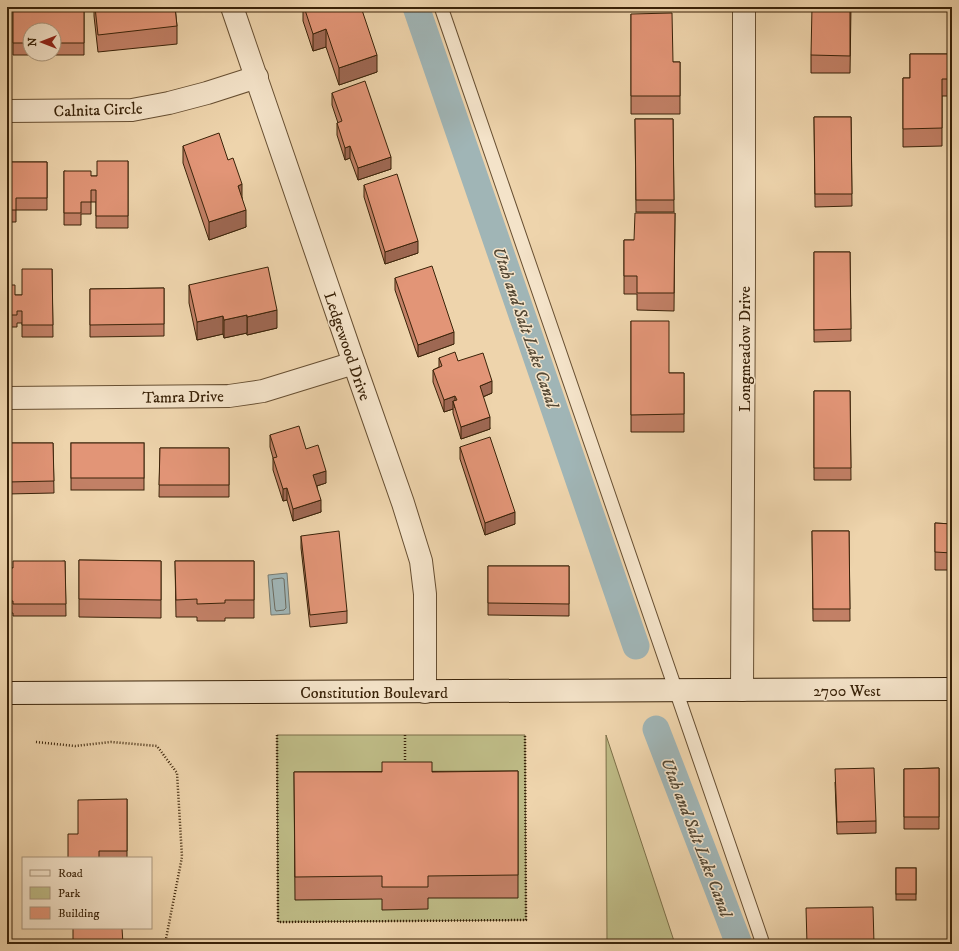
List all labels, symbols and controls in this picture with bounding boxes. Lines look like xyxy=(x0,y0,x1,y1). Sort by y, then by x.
north arrow xyxy=(22,22,62,62)
text: N xyxy=(26,37,40,47)
street label: Calnita Circle xyxy=(53,98,143,122)
water label: Utah and Salt Lake Canal xyxy=(487,244,563,412)
street label: Longmeadow Drive xyxy=(735,286,755,412)
street label: Ledgewood Drive xyxy=(319,289,375,404)
street label: Tamra Drive xyxy=(142,386,224,408)
street label: 2700 West xyxy=(813,681,881,701)
street label: Constitution Boulevard xyxy=(300,683,448,703)
water label: Utah and Salt Lake Canal xyxy=(656,755,737,922)
legend xyxy=(22,857,152,929)
text: Road xyxy=(58,866,83,881)
text: Park xyxy=(58,886,80,901)
text: Building xyxy=(58,906,99,921)

